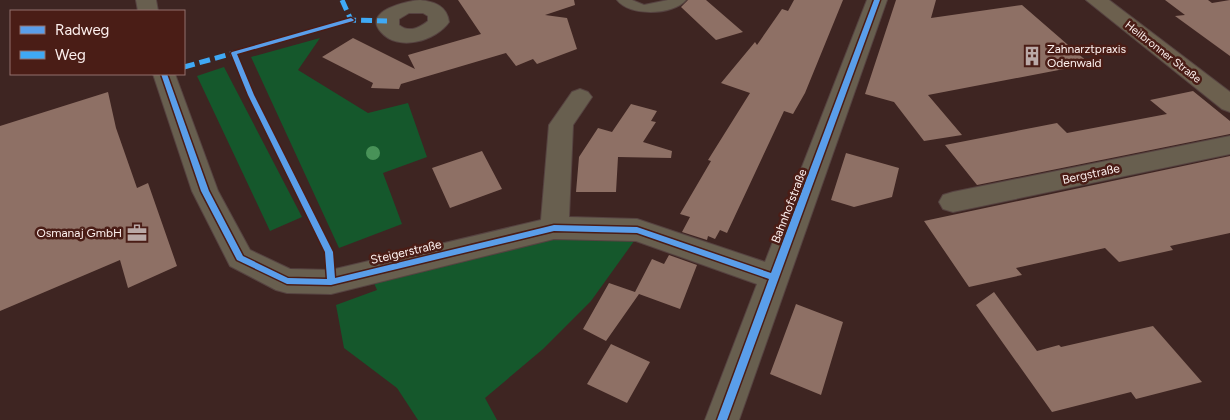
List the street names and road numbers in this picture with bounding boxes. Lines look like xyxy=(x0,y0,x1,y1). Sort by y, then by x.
street label: Heilbronner Straße xyxy=(1122,18,1204,86)
street label: Bergstraße xyxy=(1061,161,1122,187)
street label: Bahnhofstraße xyxy=(768,166,810,245)
street label: Steigerstraße xyxy=(369,237,443,267)

